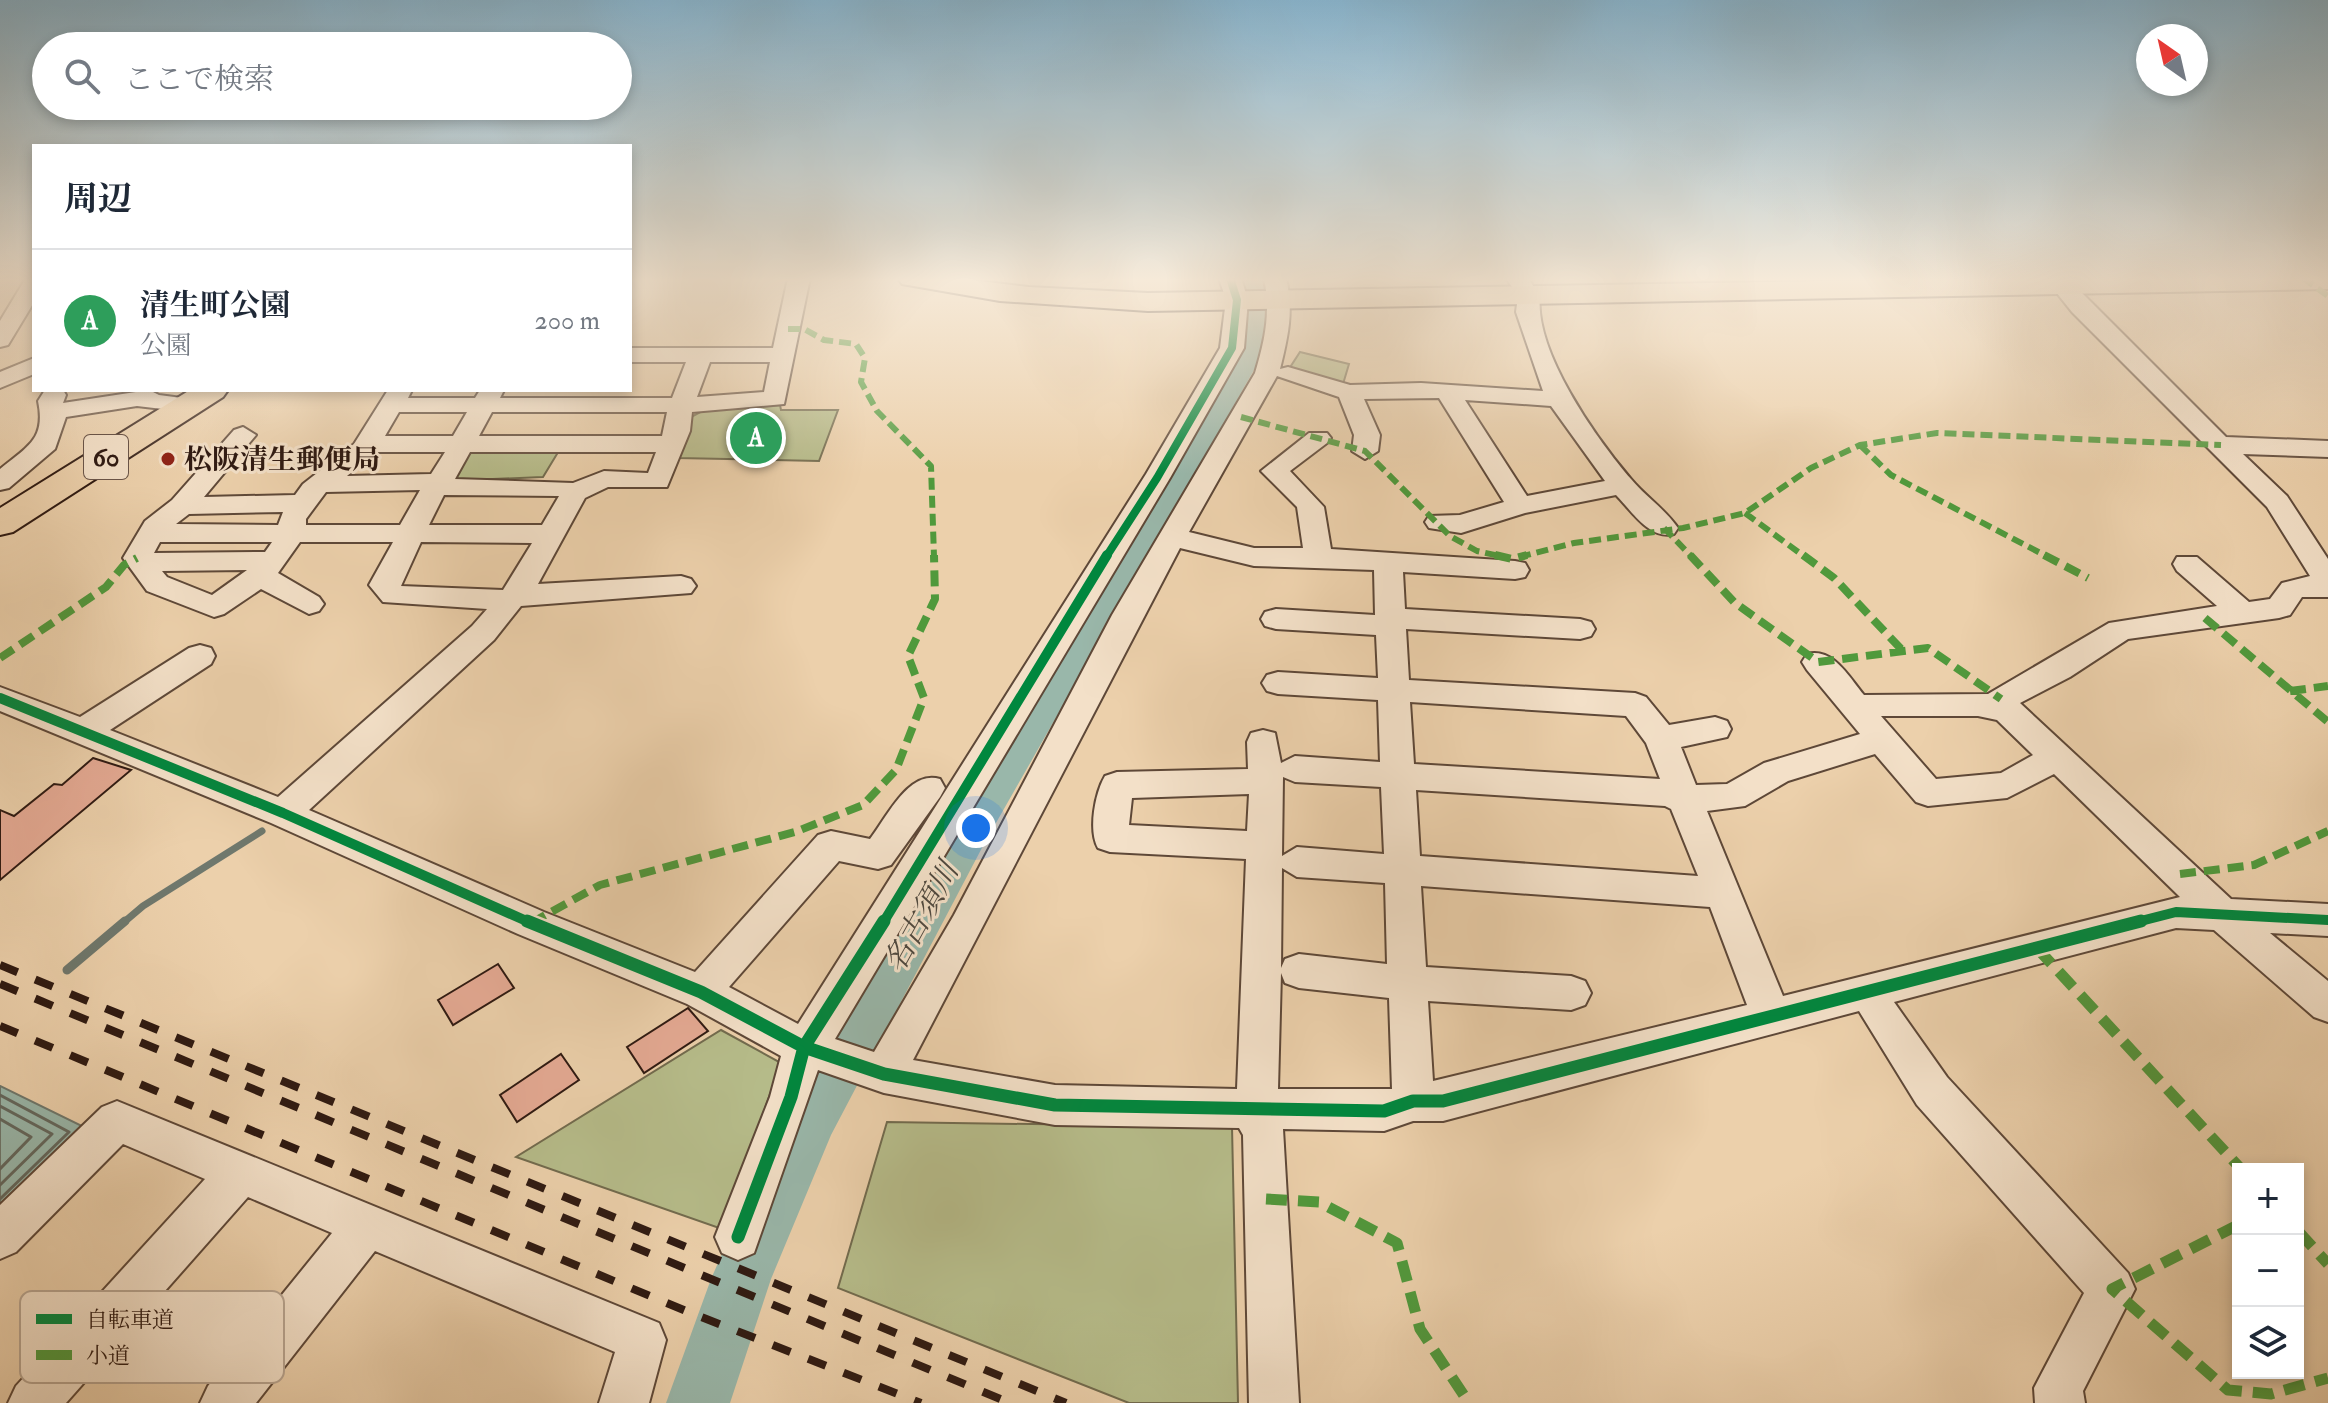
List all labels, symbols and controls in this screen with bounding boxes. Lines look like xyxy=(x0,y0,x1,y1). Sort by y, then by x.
north arrow xyxy=(2136,24,2208,96)
search box xyxy=(32,32,632,120)
icon: search xyxy=(60,54,104,98)
text: ここで検索 xyxy=(124,61,274,98)
text: 周辺 xyxy=(64,178,132,221)
text: 清生町公園 xyxy=(140,287,290,324)
text: A xyxy=(82,305,98,337)
text: 200 m xyxy=(535,305,600,337)
text: 公園 xyxy=(140,330,192,362)
pin: A xyxy=(730,408,782,468)
road number: 60 xyxy=(84,435,128,479)
place label: 松阪清生郵便局 xyxy=(184,443,380,478)
marker: 松阪清生郵便局 xyxy=(159,450,177,468)
your location xyxy=(956,808,996,848)
water label: 名古須川 xyxy=(876,853,968,979)
map controls xyxy=(2232,1163,2304,1379)
button: + xyxy=(2232,1163,2304,1235)
button: − xyxy=(2232,1235,2304,1307)
legend xyxy=(20,1291,284,1383)
text: 自転車道 xyxy=(86,1306,174,1334)
button: layers xyxy=(2232,1307,2304,1379)
text: 小道 xyxy=(86,1342,130,1370)

